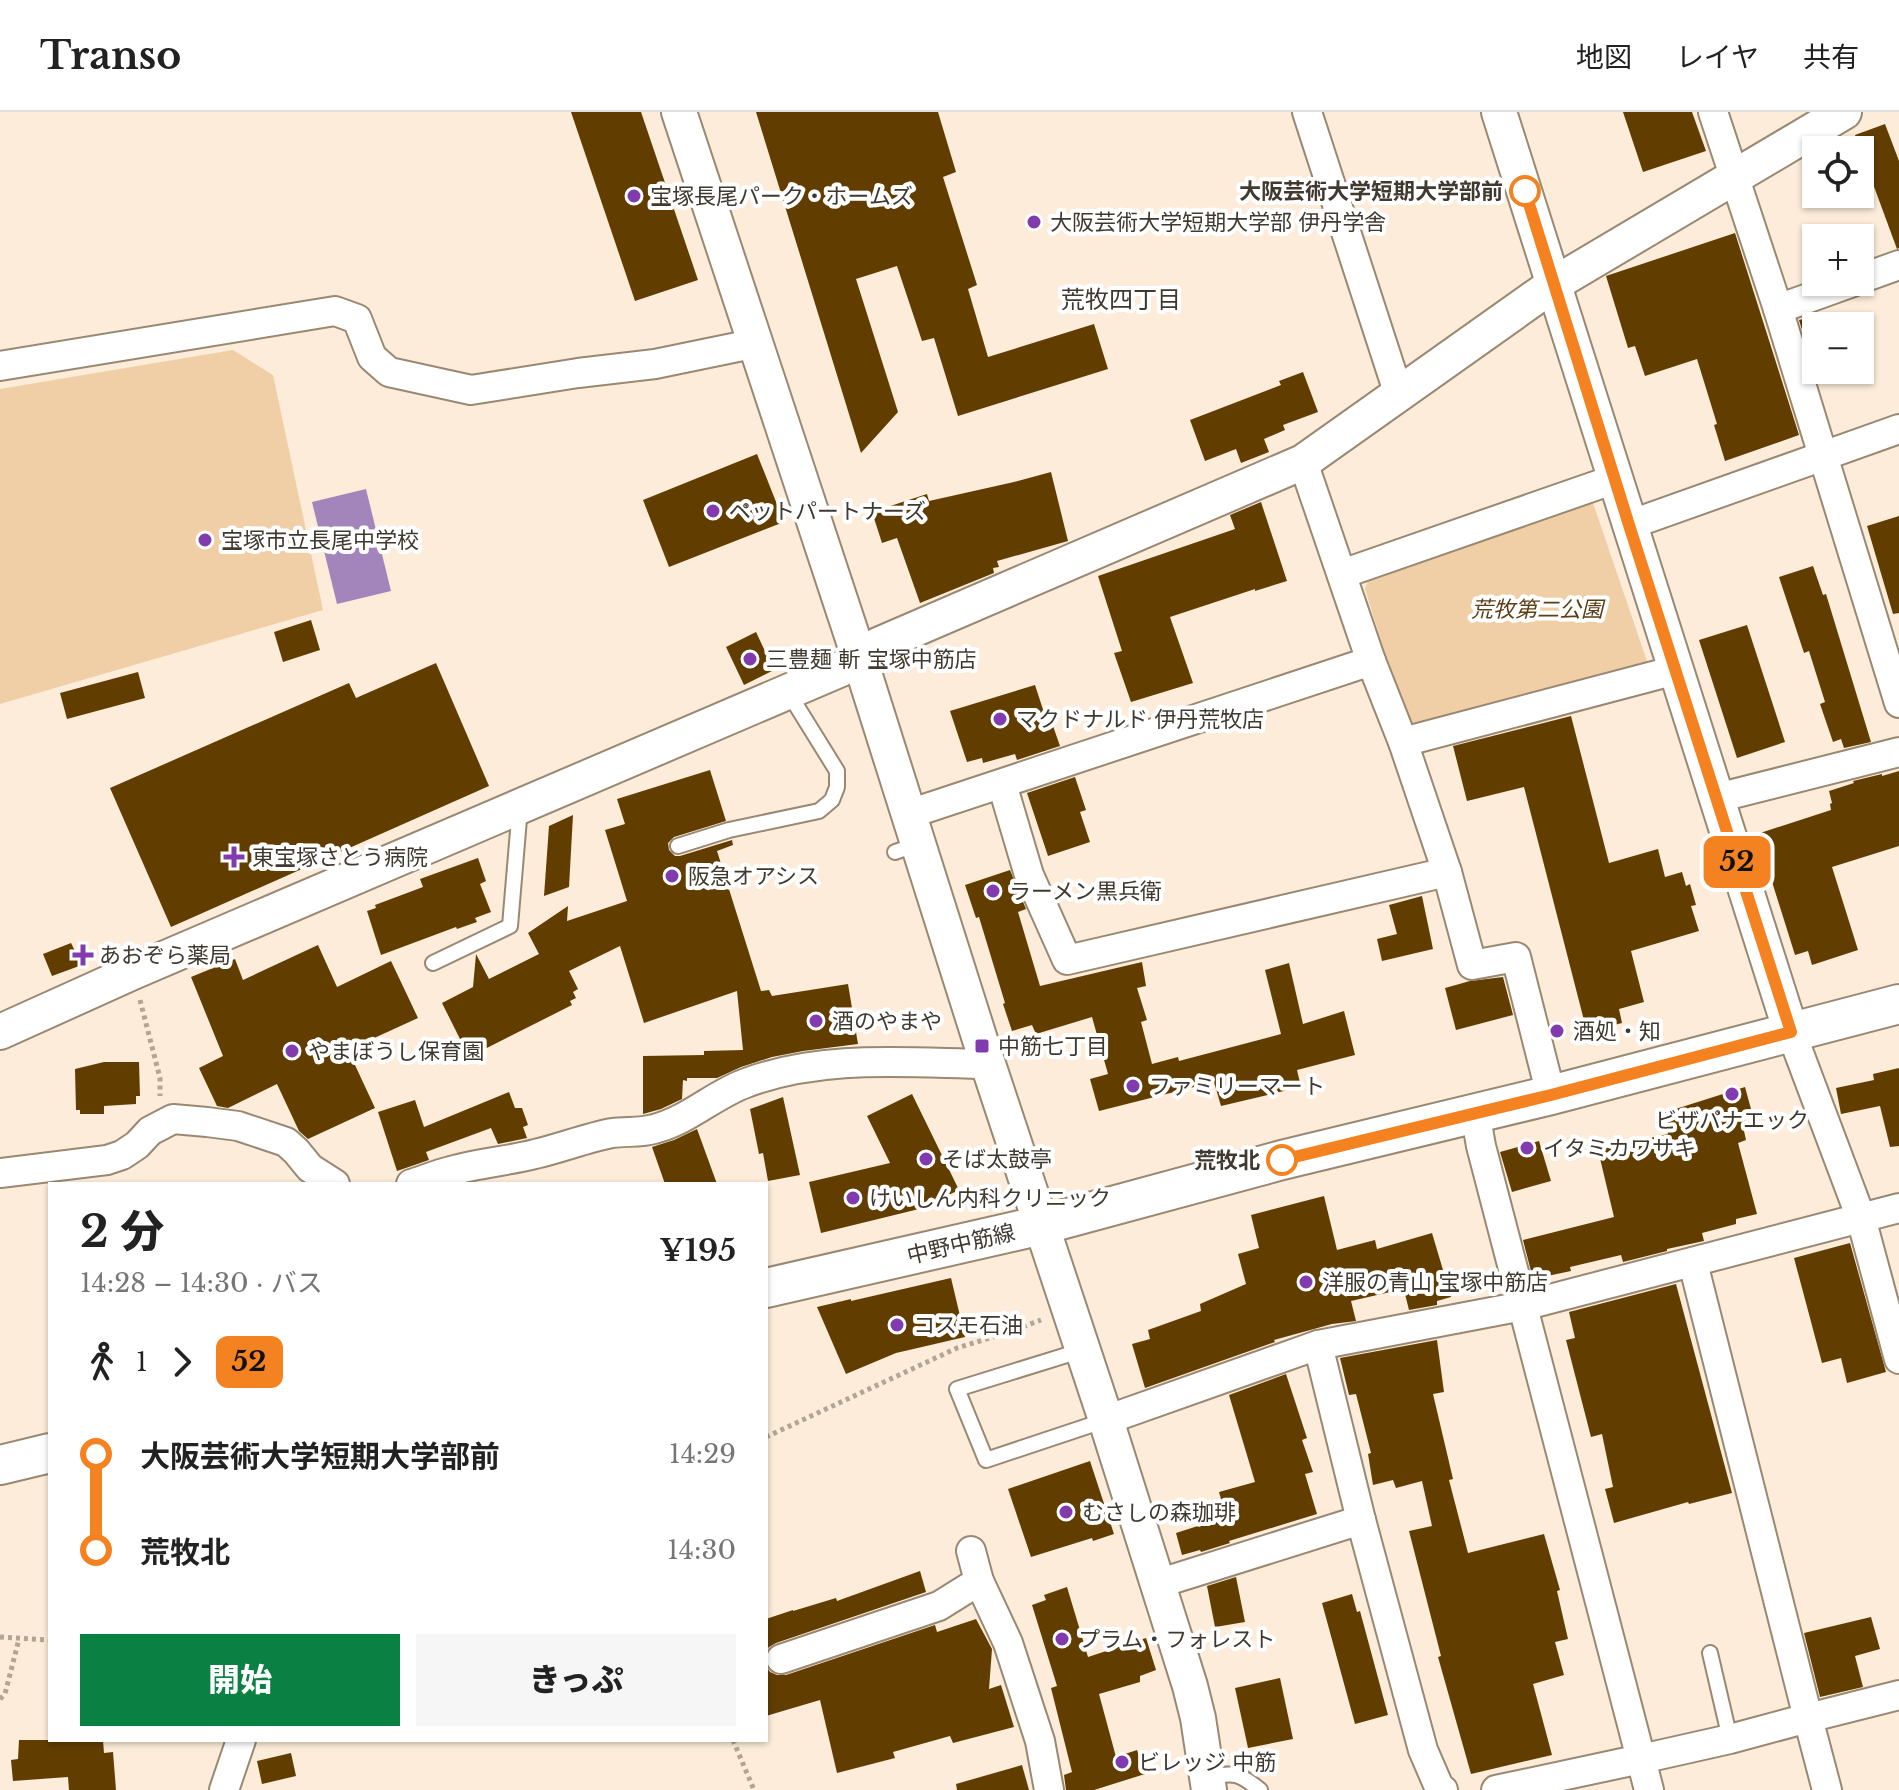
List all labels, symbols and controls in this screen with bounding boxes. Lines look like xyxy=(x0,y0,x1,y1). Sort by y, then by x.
text: Transo xyxy=(40,32,181,79)
text: 地図 xyxy=(1576,40,1632,75)
text: レイヤ xyxy=(1676,40,1759,75)
text: 共有 xyxy=(1803,40,1859,75)
map controls xyxy=(1802,136,1874,384)
button: locate xyxy=(1802,136,1874,208)
marker: 大阪芸術大学短期大学部前 xyxy=(1510,176,1540,206)
place label: 大阪芸術大学短期大学部前 xyxy=(1239,178,1503,205)
place label: 宝塚長尾パーク・ホームズ xyxy=(650,183,913,210)
marker: 宝塚長尾パーク・ホームズ xyxy=(625,187,643,205)
place label: 大阪芸術大学短期大学部 伊丹学舎 xyxy=(1050,209,1386,236)
marker: 大阪芸術大学短期大学部 伊丹学舎 xyxy=(1025,213,1043,231)
button: + xyxy=(1802,224,1874,296)
district label: 荒牧四丁目 xyxy=(1061,285,1181,314)
button: − xyxy=(1802,312,1874,384)
place label: ペットパートナーズ xyxy=(729,498,926,525)
marker: ペットパートナーズ xyxy=(704,502,722,520)
place label: 宝塚市立長尾中学校 xyxy=(221,527,419,554)
marker: 宝塚市立長尾中学校 xyxy=(196,531,214,549)
park label: 荒牧第二公園 xyxy=(1471,596,1606,623)
place label: 三豊麺 斬 宝塚中筋店 xyxy=(766,646,977,673)
marker: 三豊麺 斬 宝塚中筋店 xyxy=(741,650,759,668)
place label: マクドナルド 伊丹荒牧店 xyxy=(1016,706,1264,733)
marker: マクドナルド 伊丹荒牧店 xyxy=(991,710,1009,728)
line badge: 52 xyxy=(1701,836,1773,888)
place label: 東宝塚さとう病院 xyxy=(252,844,428,871)
text: 52 xyxy=(1720,844,1754,879)
marker: 東宝塚さとう病院 xyxy=(223,846,245,868)
place label: 阪急オアシス xyxy=(688,863,819,890)
marker: 阪急オアシス xyxy=(663,867,681,885)
place label: ラーメン黒兵衛 xyxy=(1009,878,1162,905)
marker: ラーメン黒兵衛 xyxy=(984,882,1002,900)
place label: あおぞら薬局 xyxy=(99,942,231,969)
marker: あおぞら薬局 xyxy=(74,946,92,964)
place label: 酒のやまや xyxy=(832,1008,942,1035)
marker: 酒のやまや xyxy=(807,1012,825,1030)
place label: 酒処・知 xyxy=(1573,1018,1661,1045)
marker: 酒処・知 xyxy=(1548,1022,1566,1040)
place label: 中筋七丁目 xyxy=(998,1033,1108,1060)
marker: 中筋七丁目 xyxy=(973,1037,991,1055)
place label: やまぼうし保育園 xyxy=(308,1038,484,1065)
marker: やまぼうし保育園 xyxy=(283,1042,301,1060)
place label: ファミリーマート xyxy=(1149,1073,1325,1100)
marker: ファミリーマート xyxy=(1124,1077,1142,1095)
marker: ビザパナエック xyxy=(1723,1085,1741,1103)
place label: ビザパナエック xyxy=(1655,1107,1809,1134)
place label: イタミカワサキ xyxy=(1543,1135,1696,1162)
marker: イタミカワサキ xyxy=(1518,1139,1536,1157)
marker: 荒牧北 xyxy=(1267,1145,1297,1175)
place label: そば太鼓亭 xyxy=(942,1146,1052,1173)
place label: 荒牧北 xyxy=(1194,1147,1260,1174)
marker: そば太鼓亭 xyxy=(917,1150,935,1168)
place label: けいしん内科クリニック xyxy=(869,1185,1111,1212)
marker: けいしん内科クリニック xyxy=(844,1189,862,1207)
text: 2 分 xyxy=(80,1204,164,1259)
street label: 中野中筋線 xyxy=(904,1218,1018,1270)
text: ¥195 xyxy=(659,1232,736,1269)
text: 14:28 – 14:30 · バス xyxy=(80,1267,323,1299)
place label: 洋服の青山 宝塚中筋店 xyxy=(1322,1269,1548,1296)
marker: 洋服の青山 宝塚中筋店 xyxy=(1297,1273,1315,1291)
place label: コスモ石油 xyxy=(913,1312,1023,1339)
marker: コスモ石油 xyxy=(888,1316,906,1334)
icon: walk xyxy=(80,1340,124,1384)
icon: forward xyxy=(160,1340,204,1384)
text: 52 xyxy=(232,1344,267,1379)
text: 1 xyxy=(136,1346,148,1378)
text: 大阪芸術大学短期大学部前 xyxy=(140,1438,500,1475)
text: 14:29 xyxy=(669,1438,736,1470)
place label: むさしの森珈琲 xyxy=(1082,1499,1236,1526)
marker: むさしの森珈琲 xyxy=(1057,1503,1075,1521)
text: 荒牧北 xyxy=(140,1534,230,1571)
text: 14:30 xyxy=(667,1534,736,1566)
place label: プラム・フォレスト xyxy=(1078,1626,1275,1653)
marker: プラム・フォレスト xyxy=(1053,1630,1071,1648)
button: 開始 xyxy=(80,1634,400,1726)
button: きっぷ xyxy=(416,1634,736,1726)
place label: ビレッジ 中筋 xyxy=(1138,1749,1276,1776)
marker: ビレッジ 中筋 xyxy=(1113,1753,1131,1771)

